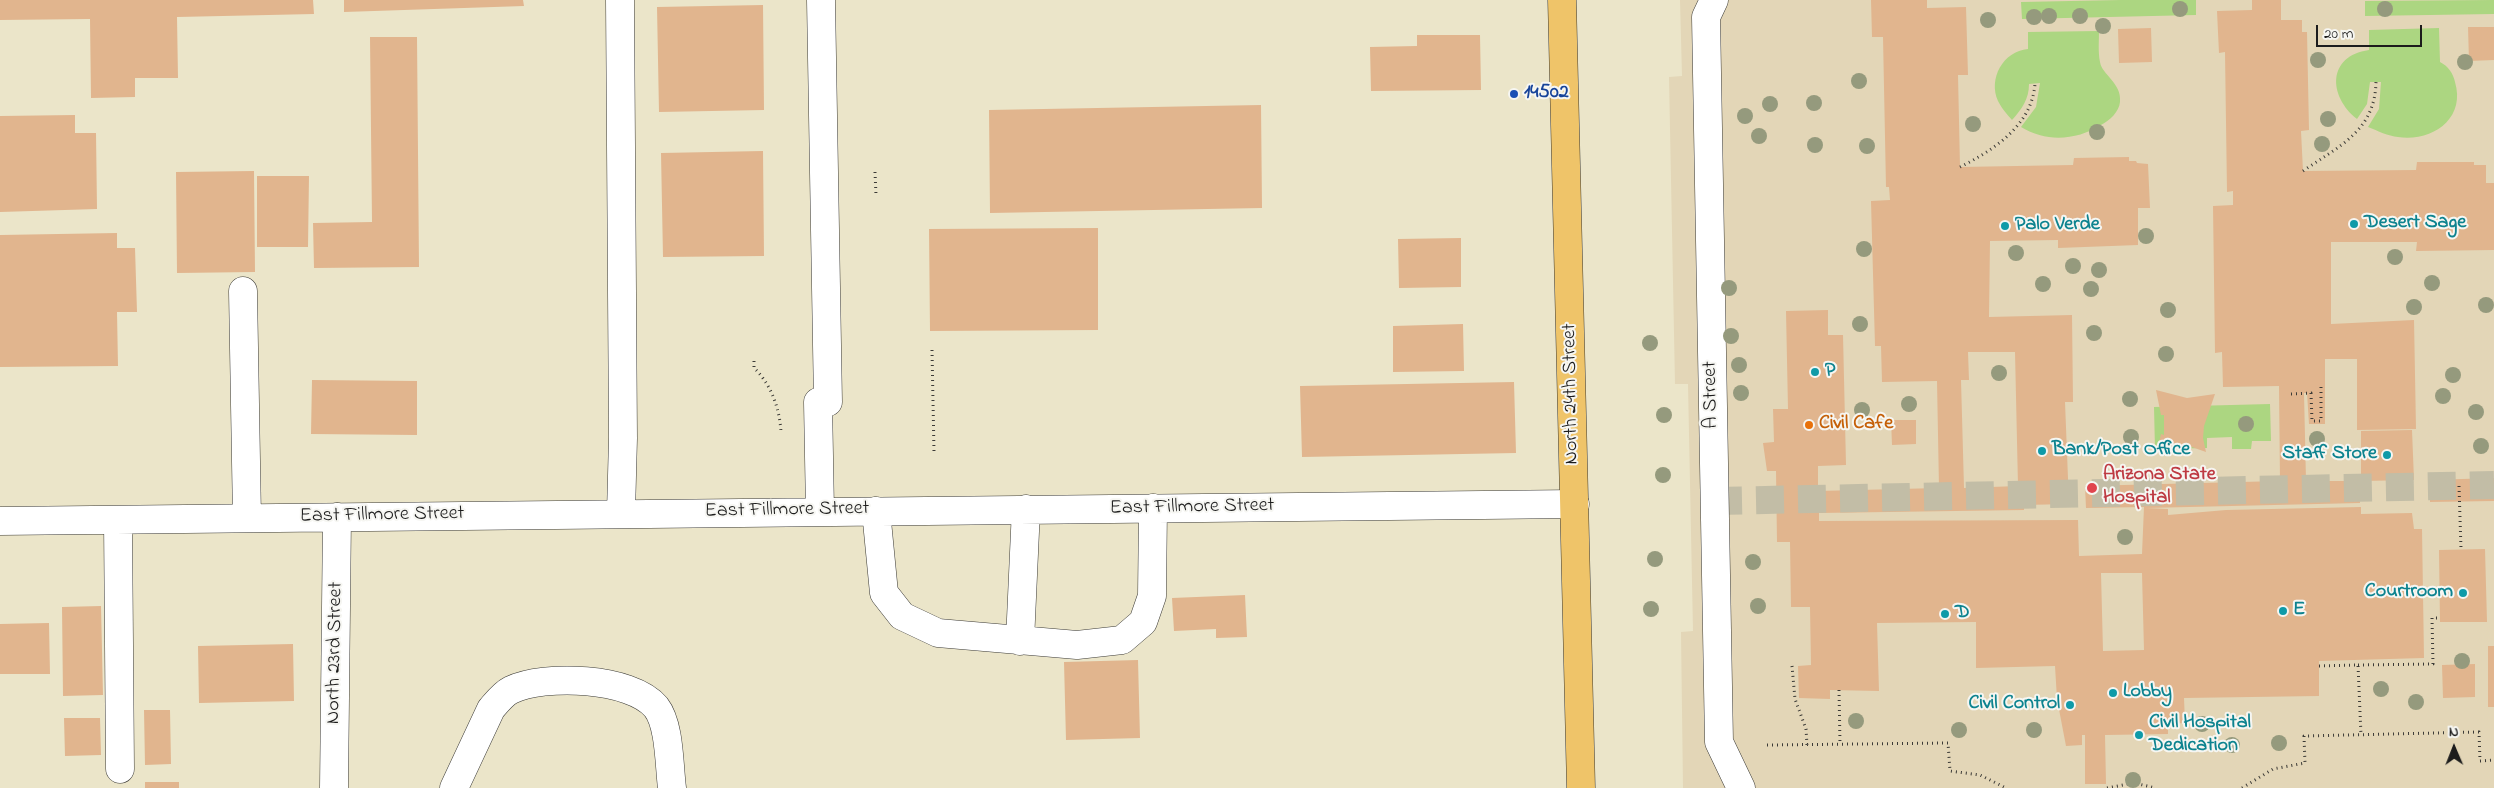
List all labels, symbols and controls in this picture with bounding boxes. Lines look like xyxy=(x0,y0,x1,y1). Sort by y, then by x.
scale bar xyxy=(2319,15,2425,47)
text: 20 m xyxy=(2324,23,2353,45)
place label: 14502 xyxy=(1524,82,1569,106)
marker: 14502 xyxy=(1508,88,1520,100)
place label: Desert Sage xyxy=(2364,212,2466,236)
place label: Palo Verde xyxy=(2015,214,2100,238)
marker: Desert Sage xyxy=(2348,218,2360,230)
marker: Palo Verde xyxy=(1999,220,2011,232)
street label: North 24th Street xyxy=(1559,323,1585,465)
place label: P xyxy=(1825,360,1835,384)
street label: A Street xyxy=(1699,361,1725,429)
marker: P xyxy=(1809,366,1821,378)
place label: Civil Cafe xyxy=(1819,413,1893,437)
marker: Civil Cafe xyxy=(1803,419,1815,431)
place label: Bank/Post Office xyxy=(2052,439,2190,463)
place label: Staff Store xyxy=(2282,443,2377,467)
marker: Bank/Post Office xyxy=(2036,445,2048,457)
marker: Staff Store xyxy=(2381,449,2393,461)
place label: Arizona State Hospital xyxy=(2103,464,2216,511)
marker: Arizona State Hospital xyxy=(2085,481,2099,495)
street label: East Fillmore Street xyxy=(1110,495,1274,521)
street label: East Fillmore Street xyxy=(705,498,869,524)
street label: East Fillmore Street xyxy=(300,503,464,529)
place label: Courtroom xyxy=(2365,581,2453,605)
street label: North 23rd Street xyxy=(323,582,349,724)
marker: Courtroom xyxy=(2457,587,2469,599)
place label: E xyxy=(2293,599,2305,623)
place label: D xyxy=(1955,602,1970,626)
marker: E xyxy=(2277,605,2289,617)
marker: D xyxy=(1939,608,1951,620)
place label: Lobby xyxy=(2123,681,2172,705)
marker: Lobby xyxy=(2107,687,2119,699)
place label: Civil Control xyxy=(1968,693,2060,717)
marker: Civil Control xyxy=(2064,699,2076,711)
place label: Civil Hospital Dedication xyxy=(2149,712,2251,759)
text: N xyxy=(2449,722,2459,743)
north arrow xyxy=(2429,723,2479,773)
marker: Civil Hospital Dedication xyxy=(2133,729,2145,741)

